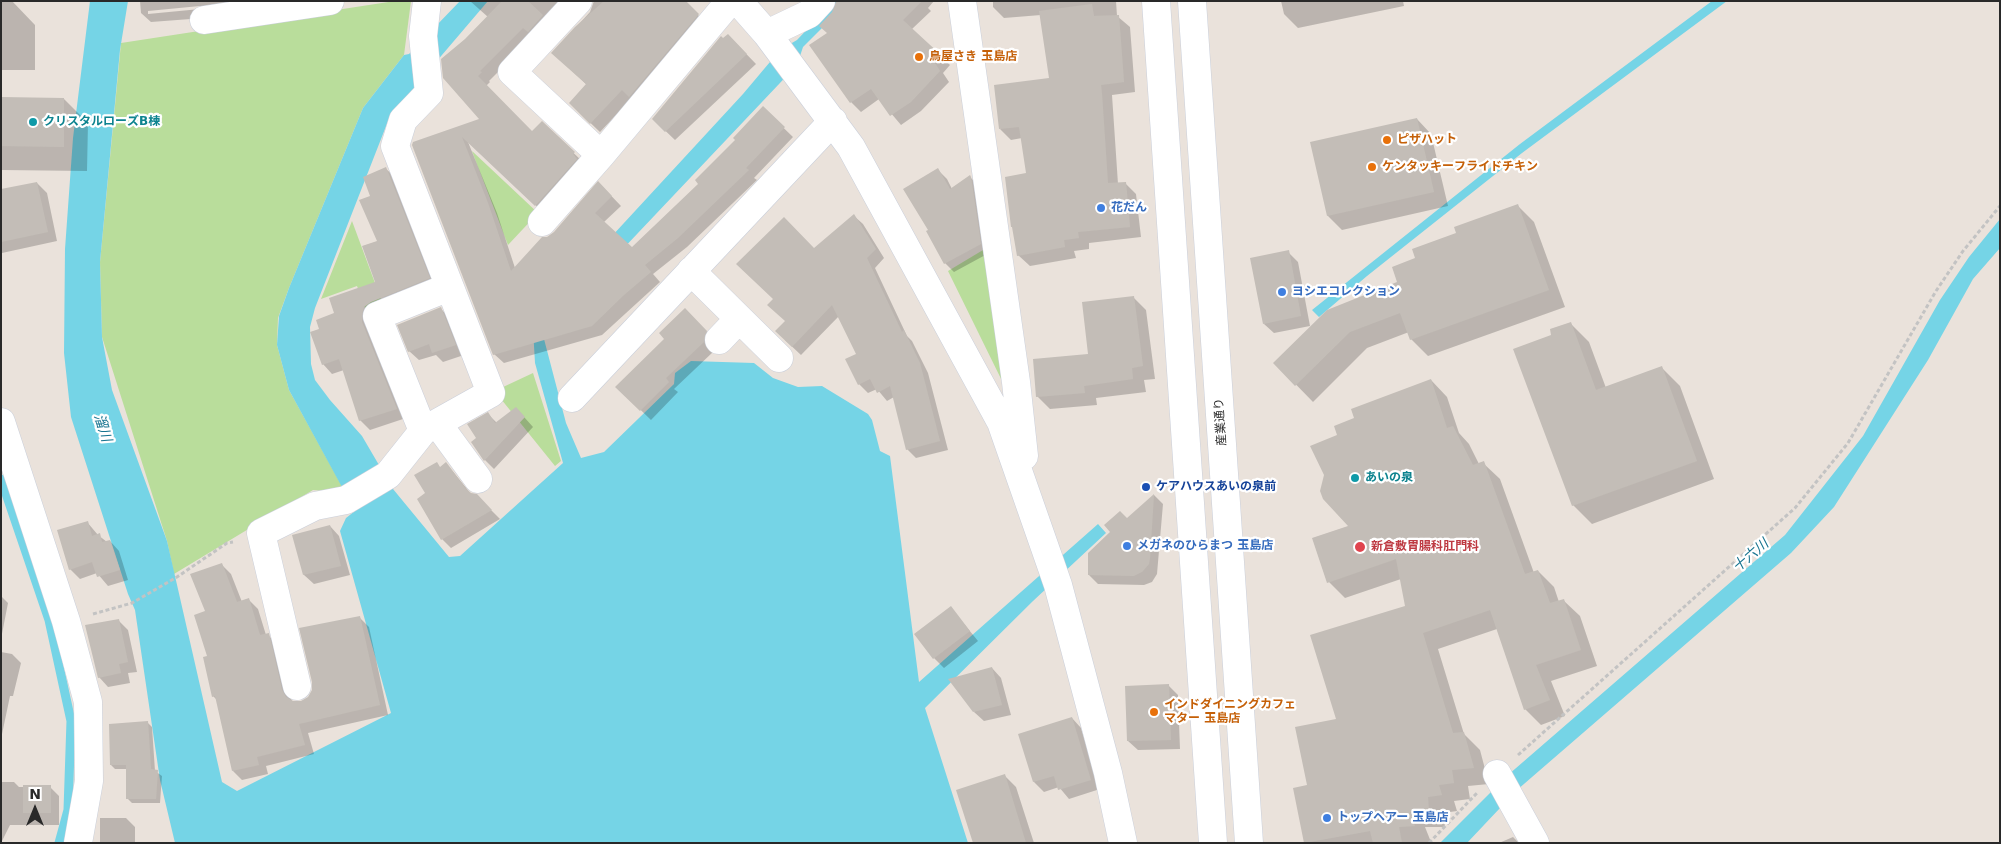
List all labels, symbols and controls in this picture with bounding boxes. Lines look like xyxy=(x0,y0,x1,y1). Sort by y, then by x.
place label: 鳥屋さき 玉島店 xyxy=(929,50,1017,64)
marker: 鳥屋さき 玉島店 xyxy=(913,51,925,63)
place label: クリスタルローズB棟 xyxy=(43,115,160,129)
marker: クリスタルローズB棟 xyxy=(27,116,39,128)
place label: ピザハット xyxy=(1397,133,1457,147)
marker: ピザハット xyxy=(1381,134,1393,146)
place label: ケンタッキーフライドチキン xyxy=(1382,160,1538,174)
marker: ケンタッキーフライドチキン xyxy=(1366,161,1378,173)
place label: 花だん xyxy=(1111,201,1147,215)
marker: 花だん xyxy=(1095,202,1107,214)
place label: ヨシエコレクション xyxy=(1292,285,1400,299)
marker: ヨシエコレクション xyxy=(1276,286,1288,298)
street label: 産業通り xyxy=(1212,398,1230,446)
water label: 溜川 xyxy=(90,412,114,444)
place label: あいの泉 xyxy=(1365,471,1413,485)
marker: あいの泉 xyxy=(1349,472,1361,484)
place label: ケアハウスあいの泉前 xyxy=(1156,480,1276,494)
marker: ケアハウスあいの泉前 xyxy=(1140,481,1152,493)
water label: 十六川 xyxy=(1730,536,1772,576)
place label: メガネのひらまつ 玉島店 xyxy=(1137,539,1273,553)
marker: メガネのひらまつ 玉島店 xyxy=(1121,540,1133,552)
marker: 新倉敷胃腸科肛門科 xyxy=(1353,540,1367,554)
place label: 新倉敷胃腸科肛門科 xyxy=(1371,540,1479,554)
place label: インドダイニングカフェ マター 玉島店 xyxy=(1164,698,1296,726)
marker: インドダイニングカフェ マター 玉島店 xyxy=(1148,706,1160,718)
north arrow xyxy=(10,784,60,834)
text: N xyxy=(29,786,41,802)
place label: トップヘアー 玉島店 xyxy=(1337,811,1448,825)
marker: トップヘアー 玉島店 xyxy=(1321,812,1333,824)

